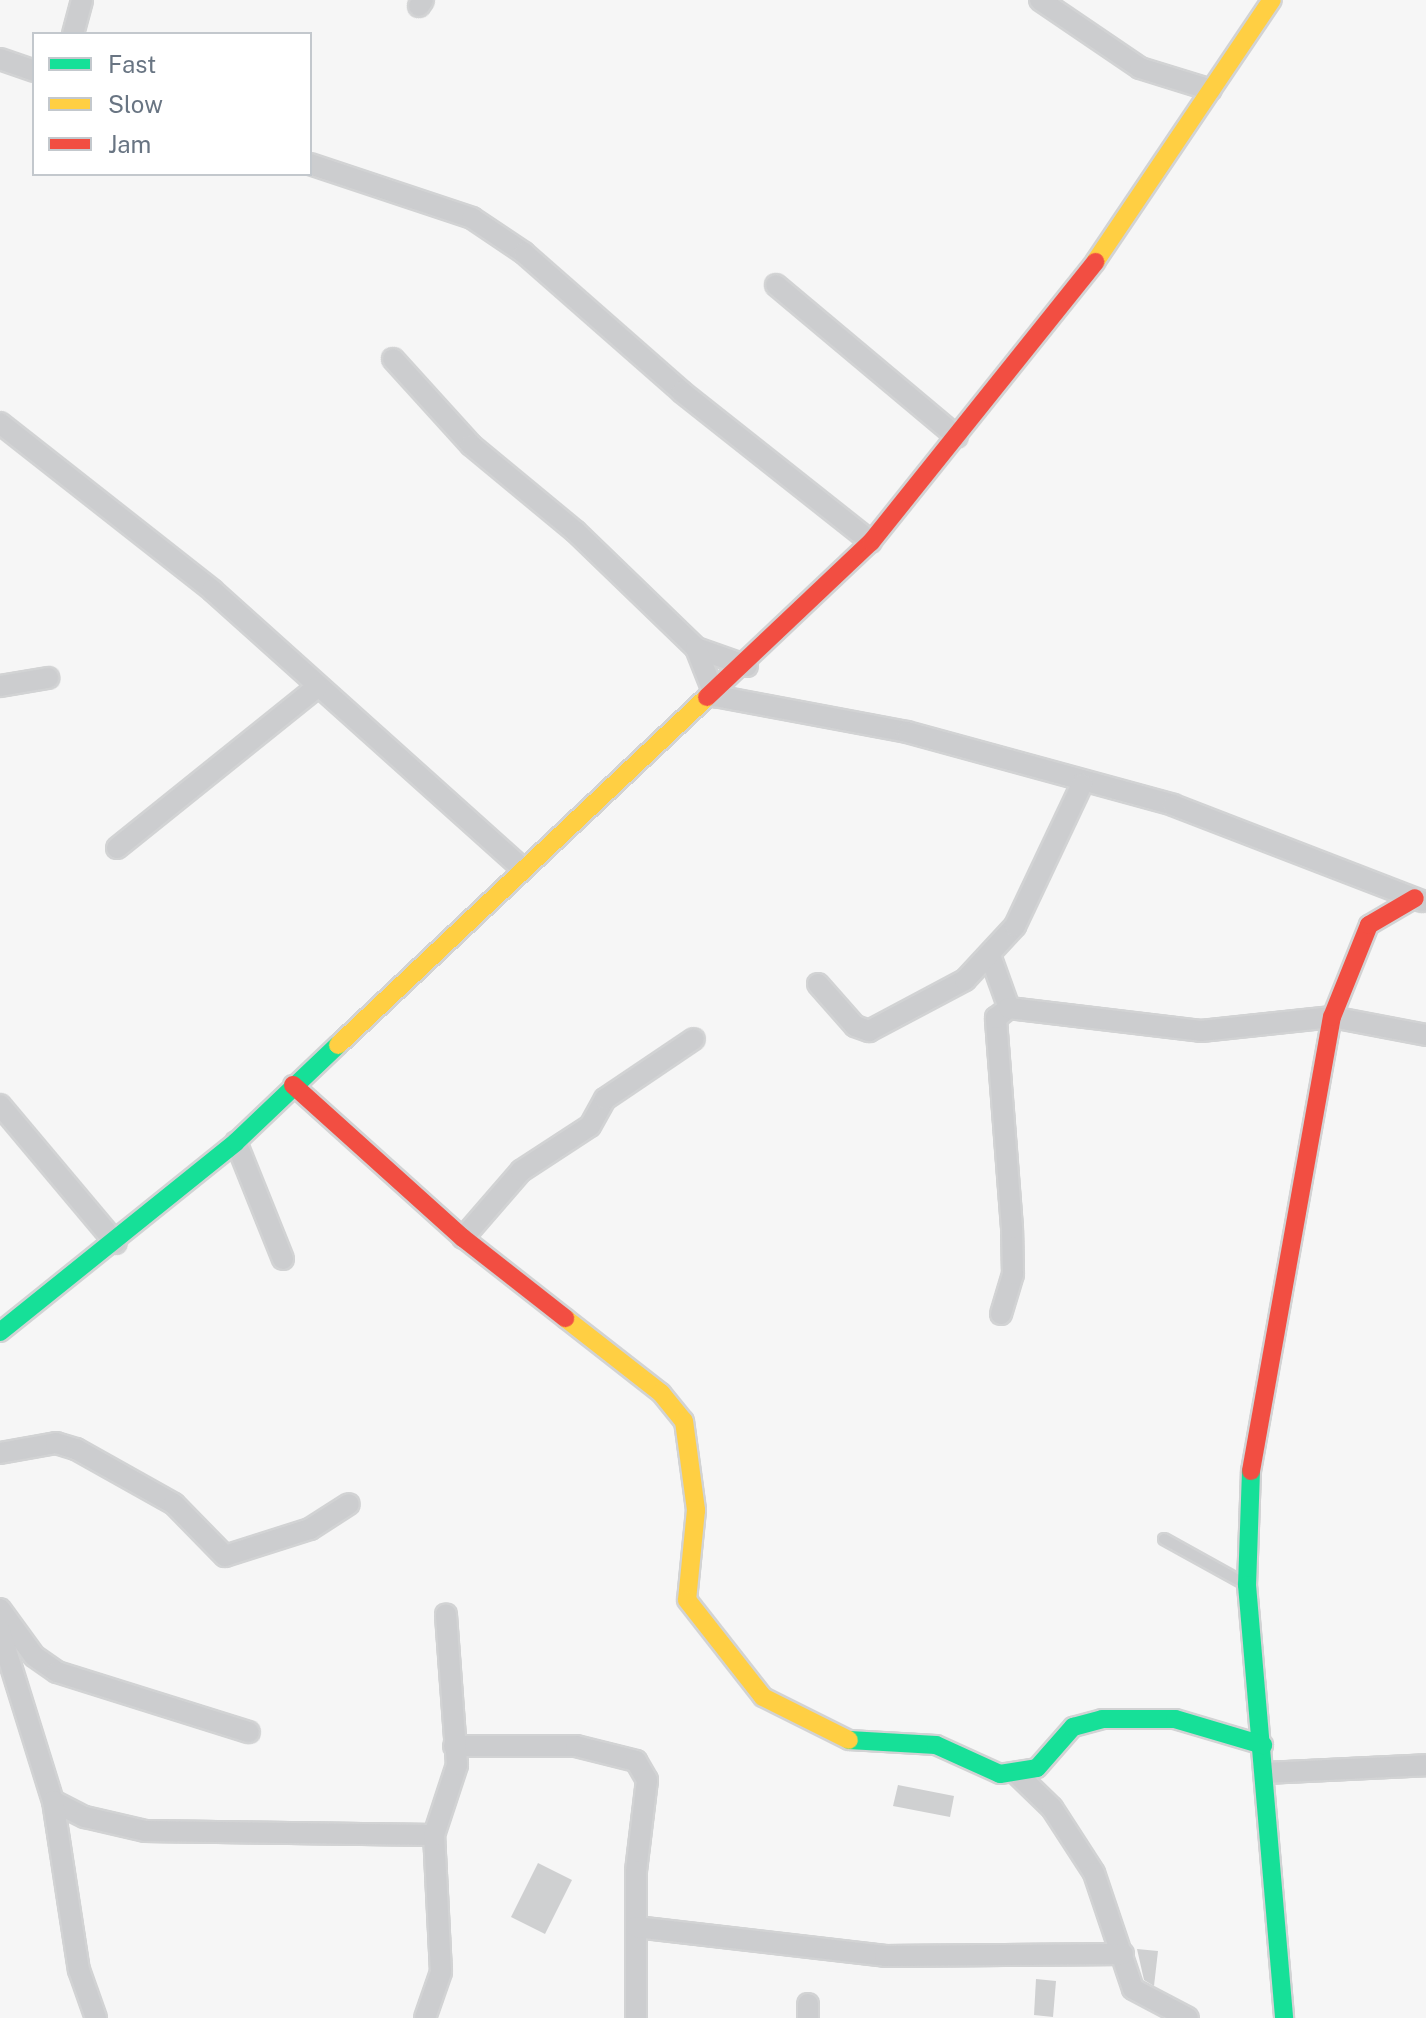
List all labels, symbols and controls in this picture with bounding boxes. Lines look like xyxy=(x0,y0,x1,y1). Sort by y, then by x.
legend xyxy=(32,32,312,176)
text: Fast xyxy=(108,50,156,78)
text: Slow xyxy=(108,90,163,118)
text: Jam xyxy=(108,130,151,158)

